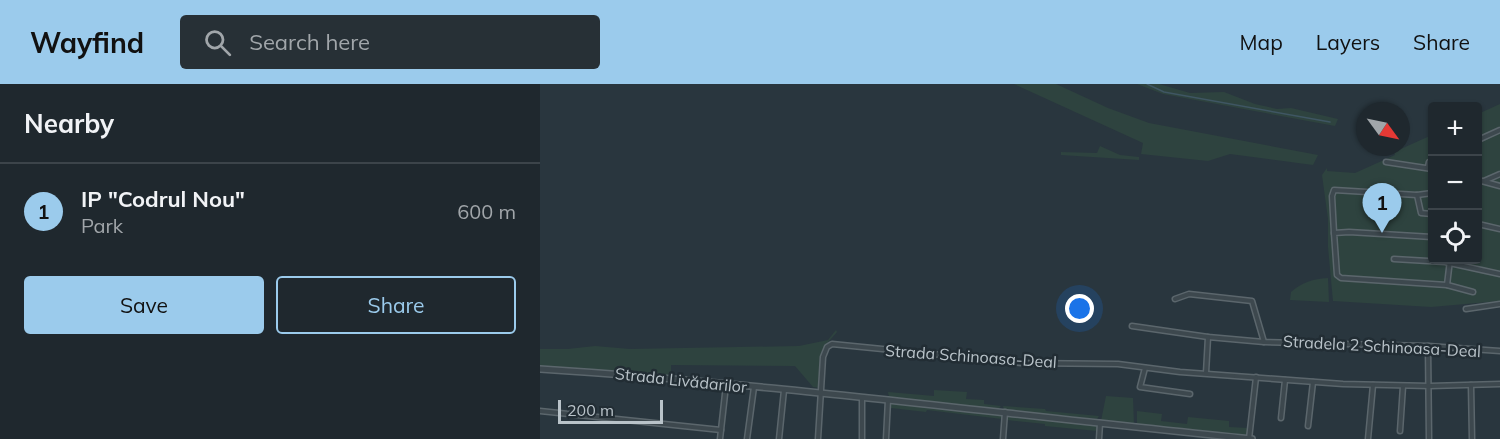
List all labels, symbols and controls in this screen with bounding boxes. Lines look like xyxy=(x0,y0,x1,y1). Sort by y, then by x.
search box xyxy=(180,15,600,69)
text: Wayfind xyxy=(30,25,144,60)
icon: search xyxy=(201,26,234,59)
text: Search here xyxy=(249,28,370,56)
text: Map xyxy=(1240,29,1283,55)
text: Layers xyxy=(1316,29,1380,55)
text: Share xyxy=(1413,29,1470,55)
north arrow xyxy=(1356,102,1410,156)
map controls xyxy=(1428,102,1482,264)
button: + xyxy=(1428,102,1482,156)
text: Nearby xyxy=(24,107,114,140)
button: − xyxy=(1428,156,1482,210)
pin: 1 xyxy=(1362,184,1402,233)
text: IP "Codrul Nou" xyxy=(81,185,245,213)
text: 1 xyxy=(38,199,50,224)
text: 600 m xyxy=(457,199,516,224)
button: locate xyxy=(1428,210,1482,264)
text: Park xyxy=(81,213,123,238)
button: Save xyxy=(24,276,264,334)
button: Share xyxy=(276,276,516,334)
your location xyxy=(1065,294,1094,323)
street label: Stradela 2 Schinoasa-Deal xyxy=(1283,331,1481,361)
street label: Strada Schinoasa-Deal xyxy=(885,340,1057,372)
street label: Strada Livădarilor xyxy=(614,363,748,397)
scale bar xyxy=(558,397,663,424)
text: 200 m xyxy=(567,400,614,420)

